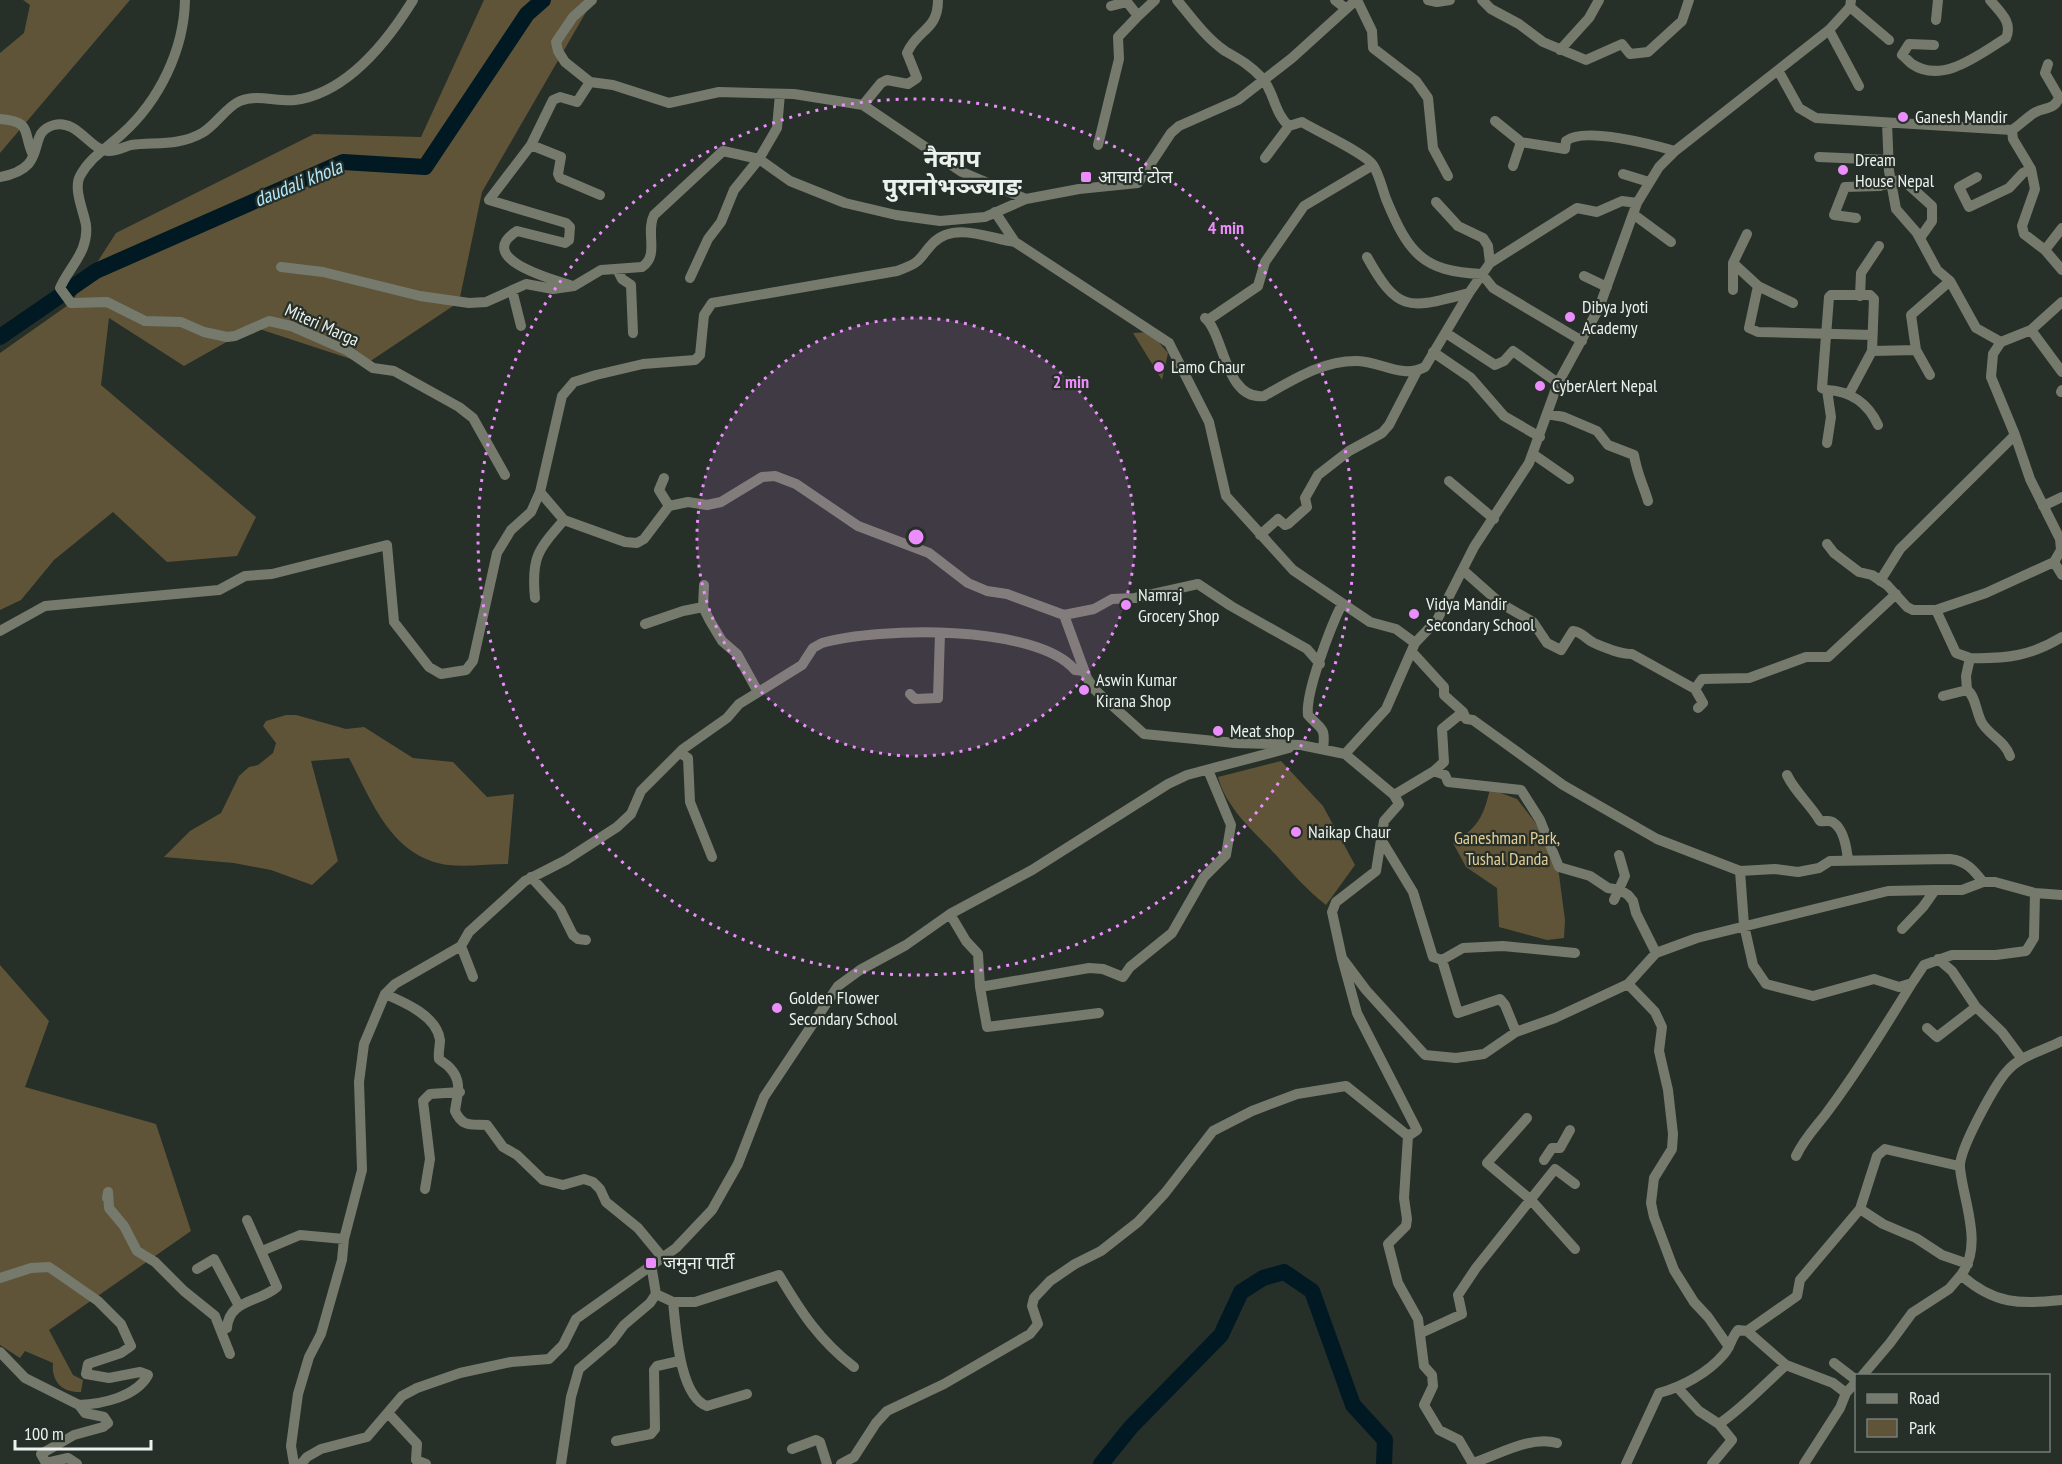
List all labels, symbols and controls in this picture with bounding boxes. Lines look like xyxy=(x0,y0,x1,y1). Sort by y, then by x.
place label: Ganesh Mandir xyxy=(1915,105,2007,128)
marker: Ganesh Mandir xyxy=(1896,110,1910,124)
district label: नैकाप पुरानोभञ्ज्याङ xyxy=(883,143,1022,202)
place label: Dream House Nepal xyxy=(1855,148,1935,192)
water label: daudali khola xyxy=(250,153,347,212)
marker: Dream House Nepal xyxy=(1836,163,1850,177)
place label: आचार्य टोल xyxy=(1098,165,1173,188)
marker: आचार्य टोल xyxy=(1079,170,1093,184)
text: 4 min xyxy=(1208,216,1244,239)
place label: Dibya Jyoti Academy xyxy=(1582,295,1649,339)
street label: Miteri Marga xyxy=(282,298,363,351)
marker: Dibya Jyoti Academy xyxy=(1563,310,1577,324)
place label: Lamo Chaur xyxy=(1171,355,1245,378)
marker: Lamo Chaur xyxy=(1152,360,1166,374)
text: 2 min xyxy=(1053,370,1089,393)
place label: CyberAlert Nepal xyxy=(1552,374,1658,397)
marker: CyberAlert Nepal xyxy=(1533,379,1547,393)
centre of rings xyxy=(906,527,926,547)
place label: Namraj Grocery Shop xyxy=(1138,583,1219,627)
place label: Vidya Mandir Secondary School xyxy=(1425,592,1535,636)
marker: Namraj Grocery Shop xyxy=(1119,598,1133,612)
marker: Vidya Mandir Secondary School xyxy=(1407,607,1421,621)
place label: Aswin Kumar Kirana Shop xyxy=(1096,668,1177,712)
marker: Aswin Kumar Kirana Shop xyxy=(1077,683,1091,697)
place label: Meat shop xyxy=(1230,719,1295,742)
marker: Meat shop xyxy=(1211,724,1225,738)
place label: Naikap Chaur xyxy=(1308,820,1391,843)
marker: Naikap Chaur xyxy=(1289,825,1303,839)
park label: Ganeshman Park, Tushal Danda xyxy=(1454,826,1560,870)
place label: Golden Flower Secondary School xyxy=(789,986,898,1030)
marker: Golden Flower Secondary School xyxy=(770,1001,784,1015)
place label: जमुना पार्टी xyxy=(663,1251,736,1275)
marker: जमुना पार्टी xyxy=(644,1256,658,1270)
legend xyxy=(1855,1374,2050,1452)
text: Road xyxy=(1909,1386,1940,1409)
scale bar xyxy=(15,1413,152,1451)
text: Park xyxy=(1909,1416,1936,1439)
text: 100 m xyxy=(24,1422,64,1445)

